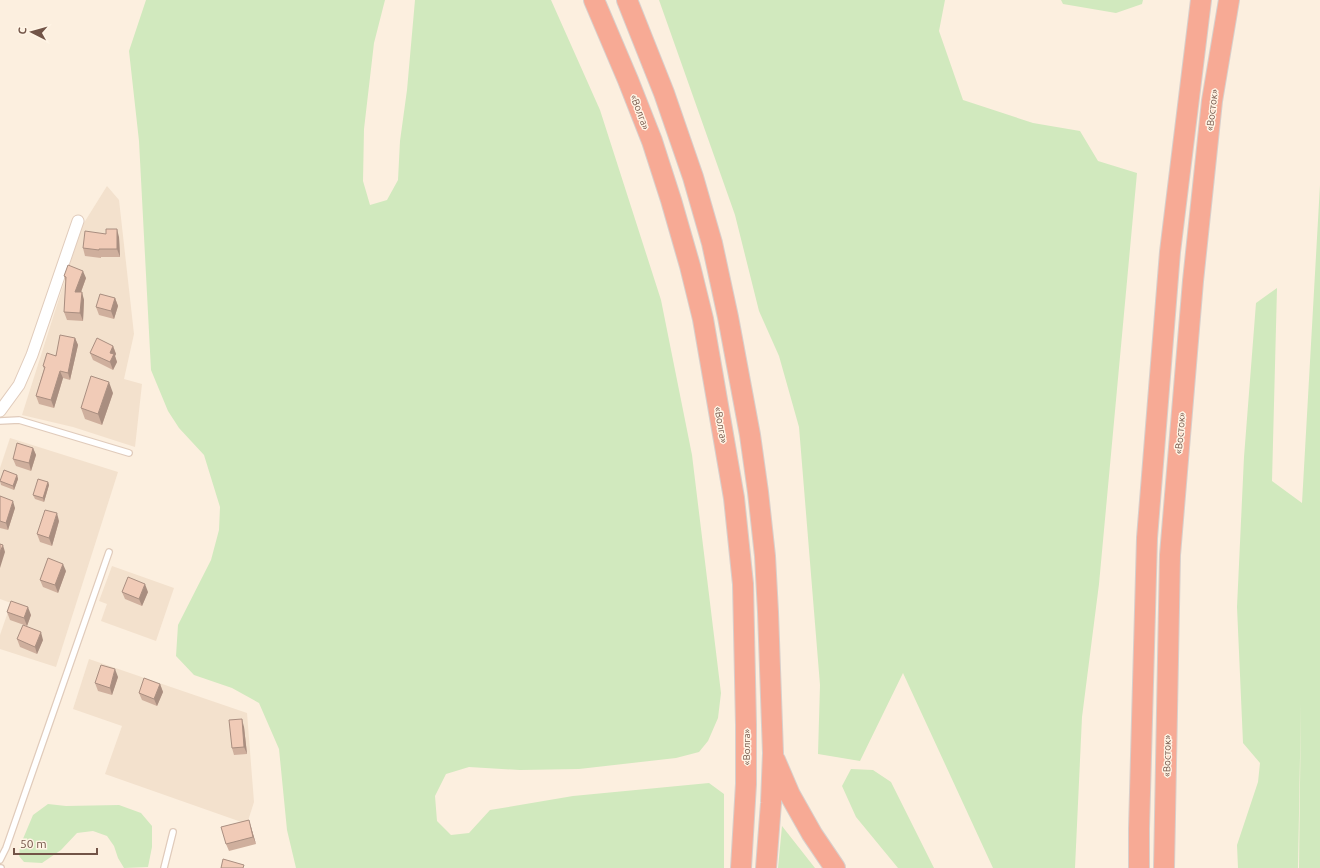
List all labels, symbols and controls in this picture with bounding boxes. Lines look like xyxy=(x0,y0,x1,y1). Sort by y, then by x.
north arrow xyxy=(12,12,52,52)
text: С xyxy=(16,27,28,35)
street label: «Восток» xyxy=(1204,88,1220,131)
street label: «Волга» xyxy=(628,93,652,131)
street label: «Волга» xyxy=(712,406,730,444)
street label: «Восток» xyxy=(1173,411,1187,454)
street label: «Волга» xyxy=(741,728,752,765)
street label: «Восток» xyxy=(1161,735,1173,777)
scale bar xyxy=(14,830,97,856)
text: 50 m xyxy=(20,837,47,850)

